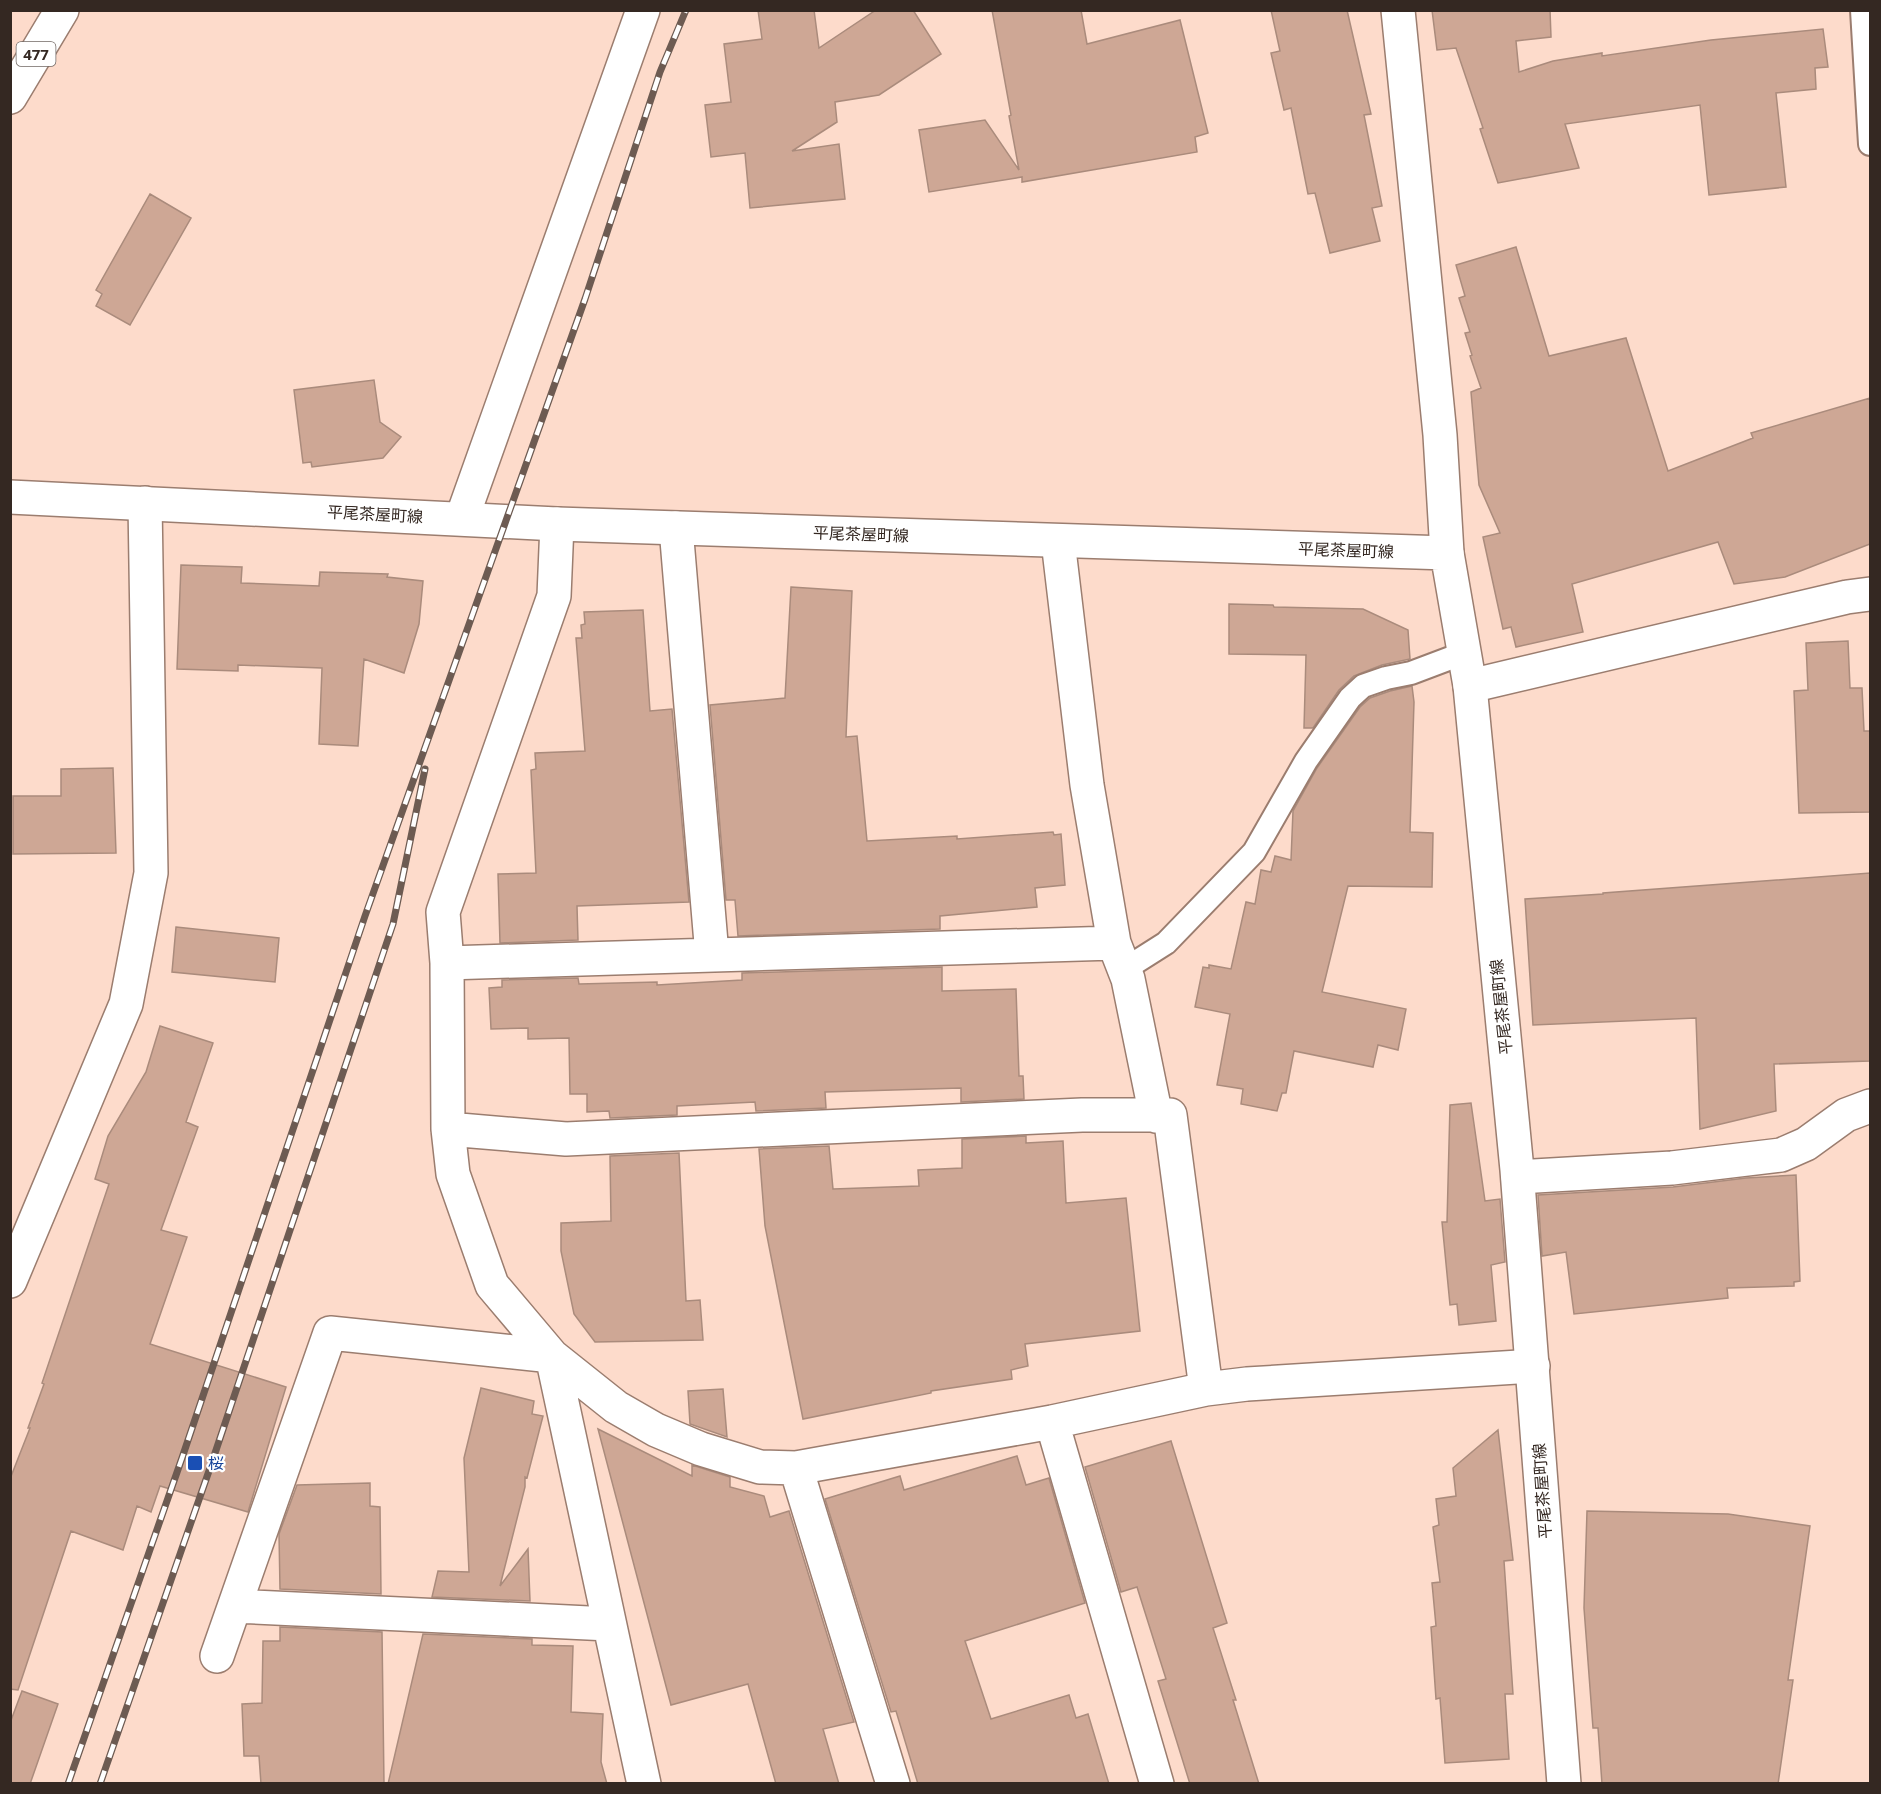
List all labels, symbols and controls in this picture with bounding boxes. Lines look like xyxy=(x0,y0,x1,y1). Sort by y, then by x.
road number: 477 xyxy=(16,42,56,66)
street label: 平尾茶屋町線 xyxy=(326,501,424,527)
street label: 平尾茶屋町線 xyxy=(813,521,909,547)
street label: 平尾茶屋町線 xyxy=(1298,537,1394,563)
street label: 平尾茶屋町線 xyxy=(1485,958,1517,1056)
street label: 平尾茶屋町線 xyxy=(1528,1442,1556,1540)
place label: 桜 xyxy=(208,1452,224,1474)
marker: 桜 xyxy=(186,1454,204,1472)

